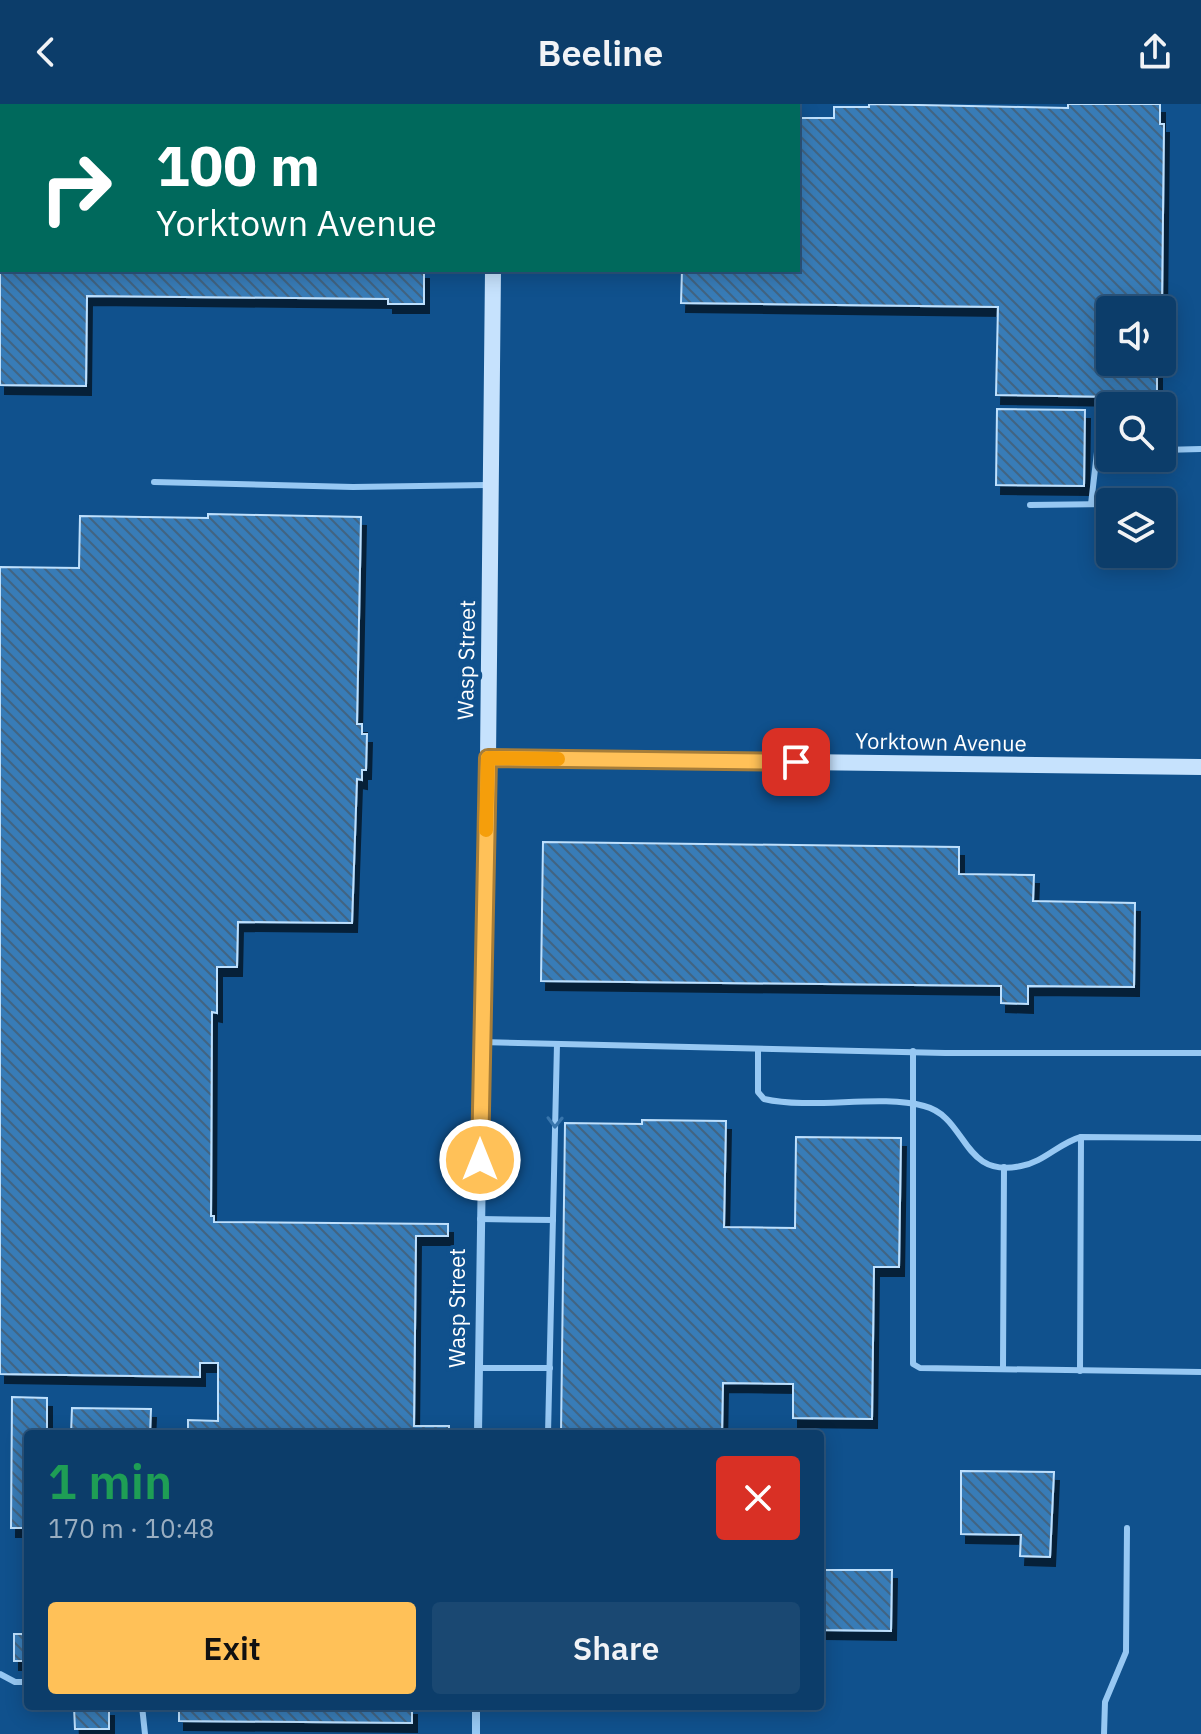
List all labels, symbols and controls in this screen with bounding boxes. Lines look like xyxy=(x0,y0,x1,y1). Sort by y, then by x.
text: Beeline xyxy=(538,29,663,76)
icon: back xyxy=(24,30,68,74)
icon: share xyxy=(1133,30,1177,74)
text: 100 m xyxy=(156,129,320,201)
icon: right xyxy=(24,136,128,240)
text: Yorktown Avenue xyxy=(156,199,437,246)
map controls xyxy=(1096,296,1176,568)
button: sound xyxy=(1096,296,1176,376)
button: search xyxy=(1096,392,1176,472)
button: layers xyxy=(1096,488,1176,568)
street label: Wasp Street xyxy=(450,600,481,720)
street label: Yorktown Avenue xyxy=(855,726,1027,757)
pin xyxy=(762,728,830,796)
icon: arrive xyxy=(774,740,818,784)
one-way arrow xyxy=(547,1116,564,1129)
position arrow xyxy=(438,1118,522,1202)
street label: Wasp Street xyxy=(442,1248,471,1368)
text: 1 min xyxy=(48,1450,172,1512)
button: close xyxy=(716,1456,800,1540)
text: 170 m · 10:48 xyxy=(48,1511,214,1545)
button: Exit xyxy=(48,1602,416,1694)
button: Share xyxy=(432,1602,800,1694)

